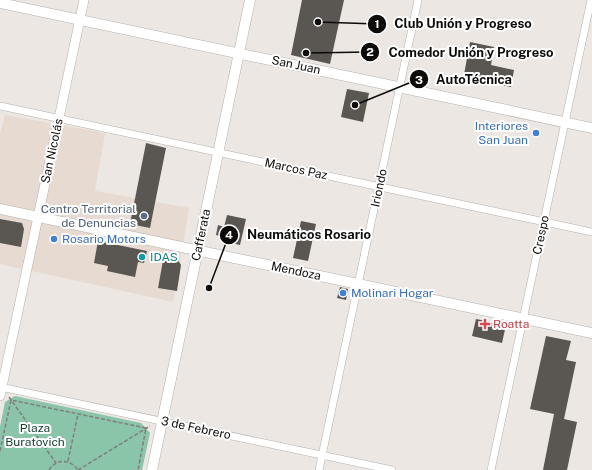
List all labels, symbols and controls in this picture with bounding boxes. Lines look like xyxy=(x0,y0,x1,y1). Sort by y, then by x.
callout: Club Unión y Progreso xyxy=(367,11,540,36)
text: Club Unión y Progreso xyxy=(394,16,532,31)
text: 1 xyxy=(374,17,380,31)
callout: Comedor Unión y Progreso xyxy=(360,40,561,65)
text: 2 xyxy=(366,45,374,59)
text: Comedor Unión y Progreso xyxy=(388,45,554,60)
street label: San Juan xyxy=(270,53,322,77)
callout: AutoTécnica xyxy=(409,67,520,92)
text: AutoTécnica xyxy=(436,72,512,87)
text: 3 xyxy=(415,73,423,87)
street label: San Nicolás xyxy=(38,117,66,185)
place label: Interiores San Juan xyxy=(475,119,528,147)
marker: Interiores San Juan xyxy=(531,128,541,138)
street label: Marcos Paz xyxy=(263,156,329,183)
street label: Iriondo xyxy=(368,167,390,208)
place label: Centro Territorial de Denuncias xyxy=(41,202,136,230)
street label: Cafferata xyxy=(189,208,213,262)
marker: Centro Territorial de Denuncias xyxy=(139,211,149,221)
street label: Crespo xyxy=(530,214,552,256)
callout: Neumáticos Rosario xyxy=(219,222,379,247)
text: Neumáticos Rosario xyxy=(247,227,371,242)
text: 4 xyxy=(225,228,233,242)
place label: Rosario Motors xyxy=(62,232,146,246)
marker: Rosario Motors xyxy=(49,234,59,244)
place label: IDAS xyxy=(150,250,178,264)
marker: IDAS xyxy=(137,252,147,262)
street label: Mendoza xyxy=(270,259,322,283)
place label: Molinari Hogar xyxy=(351,286,434,300)
marker: Molinari Hogar xyxy=(338,288,348,298)
place label: Roatta xyxy=(493,317,529,331)
marker: Roatta xyxy=(480,319,490,329)
street label: 3 de Febrero xyxy=(160,414,232,442)
park label: Plaza Buratovich xyxy=(5,421,65,449)

